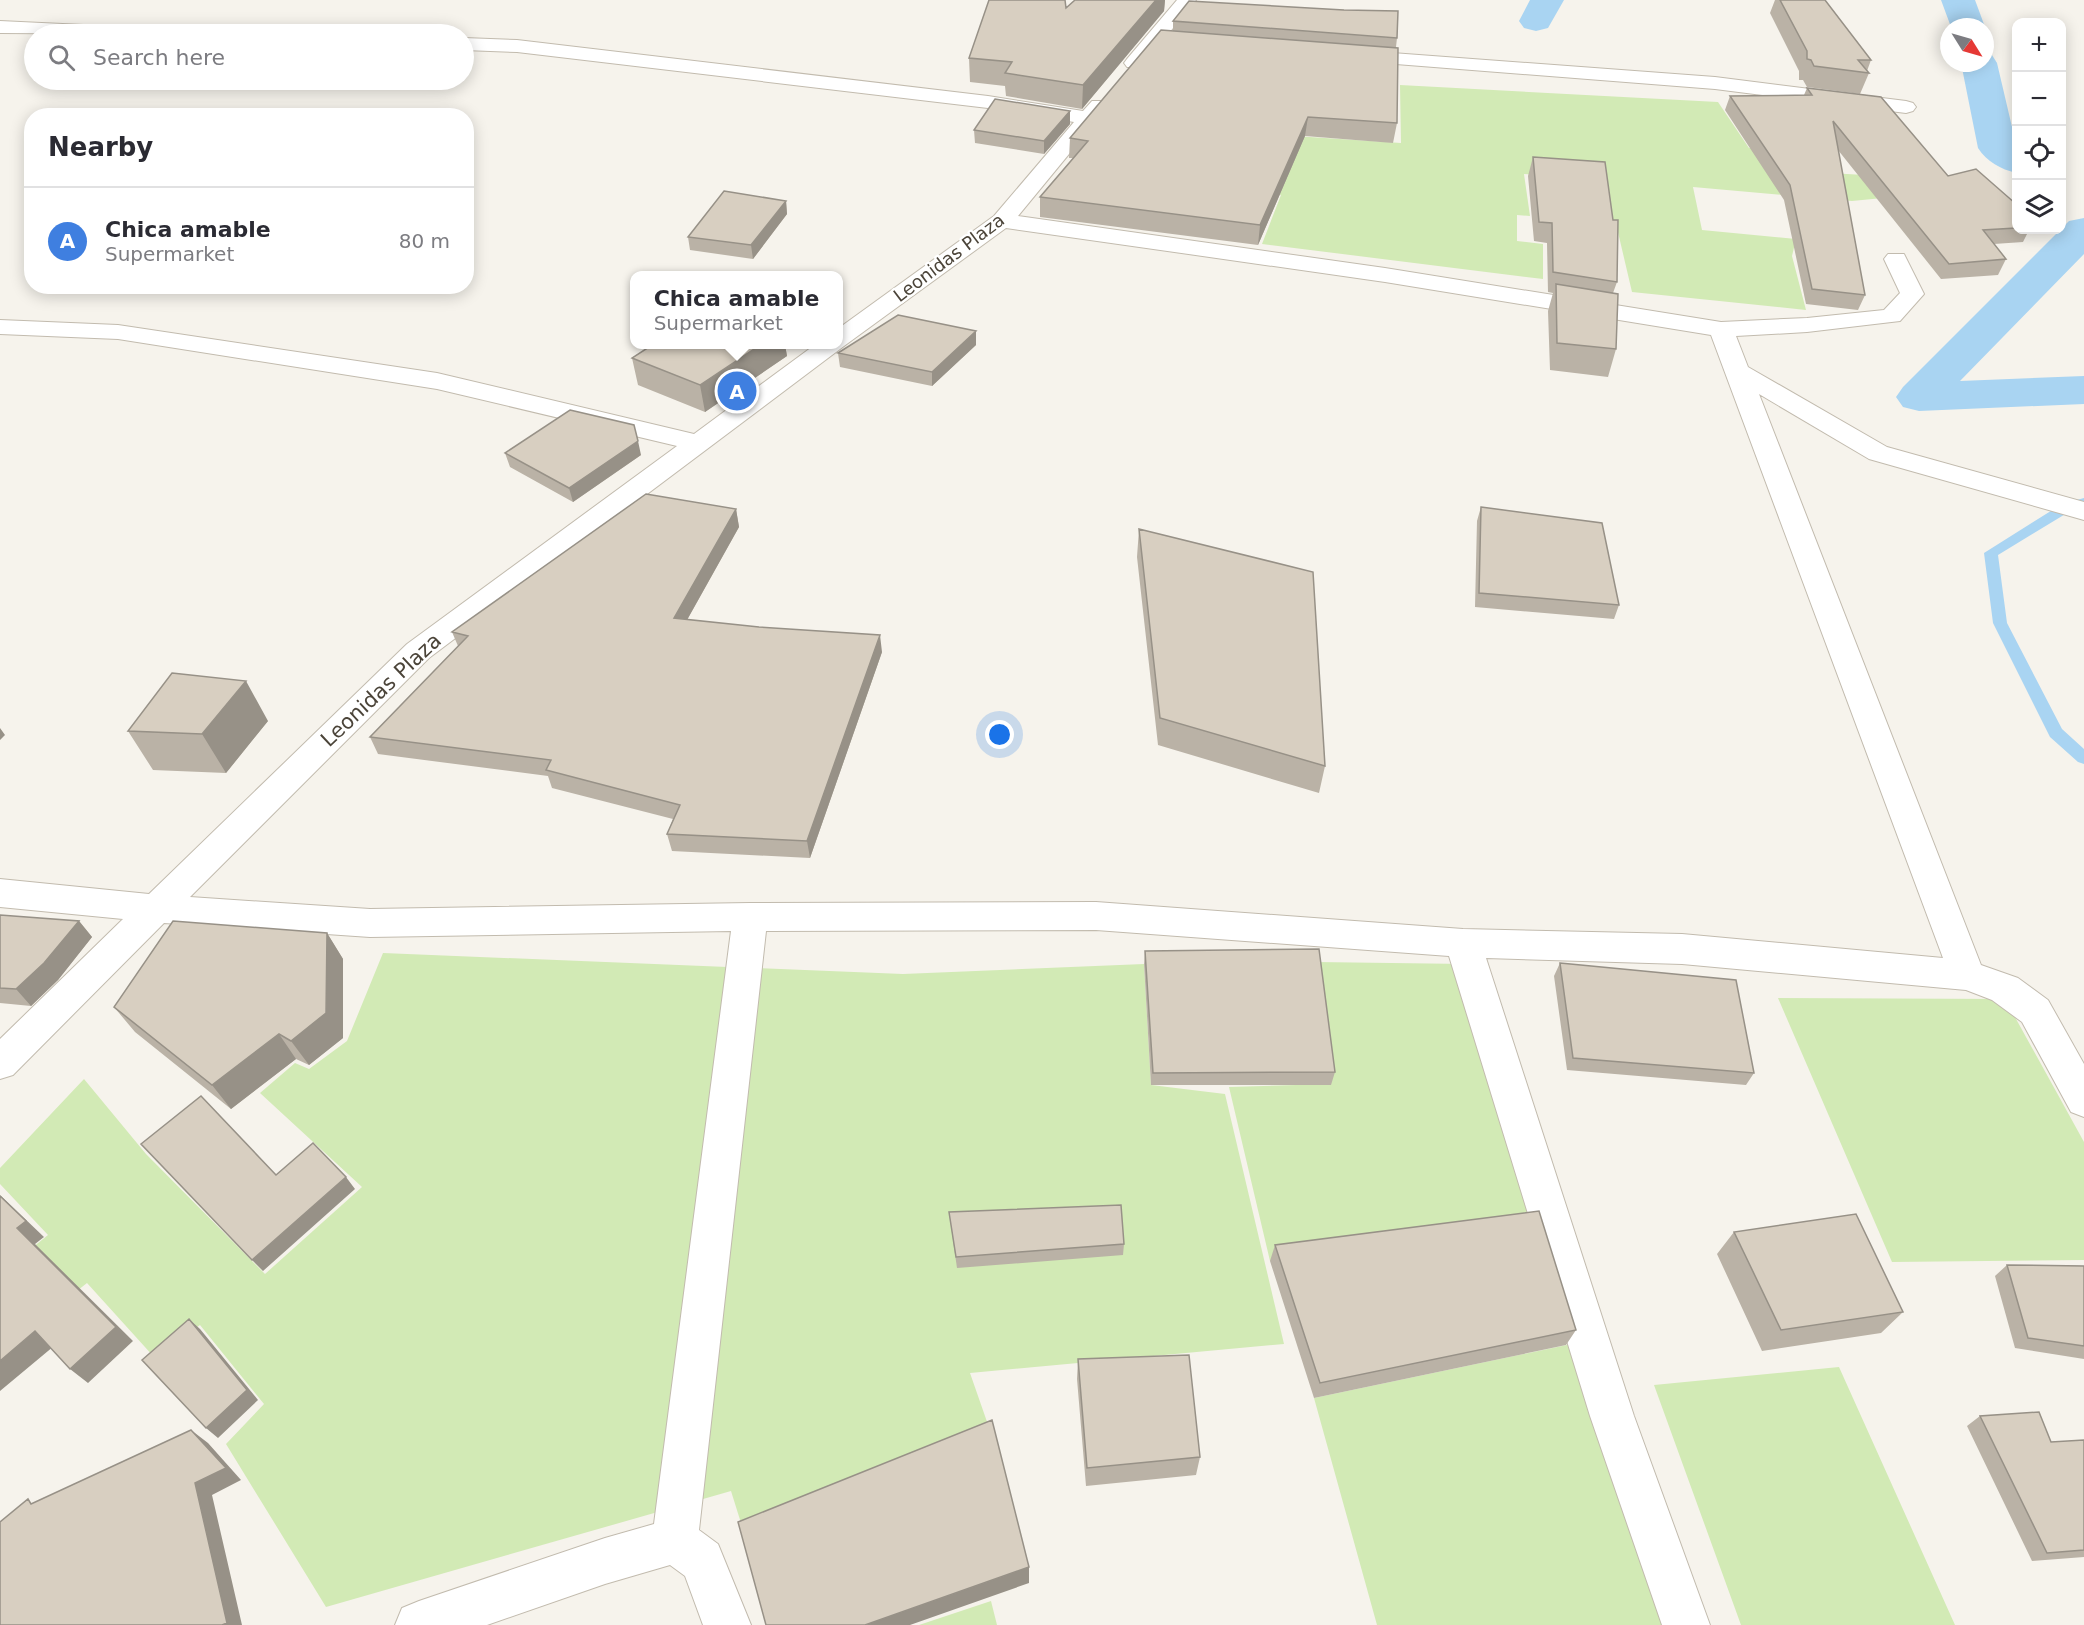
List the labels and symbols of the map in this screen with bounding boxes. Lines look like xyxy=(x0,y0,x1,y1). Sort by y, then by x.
north arrow xyxy=(1940,18,1994,72)
street label: Leonidas Plaza xyxy=(889,209,1008,306)
pin: A xyxy=(718,368,756,414)
street label: Leonidas Plaza xyxy=(316,628,446,752)
your location xyxy=(985,720,1014,749)

